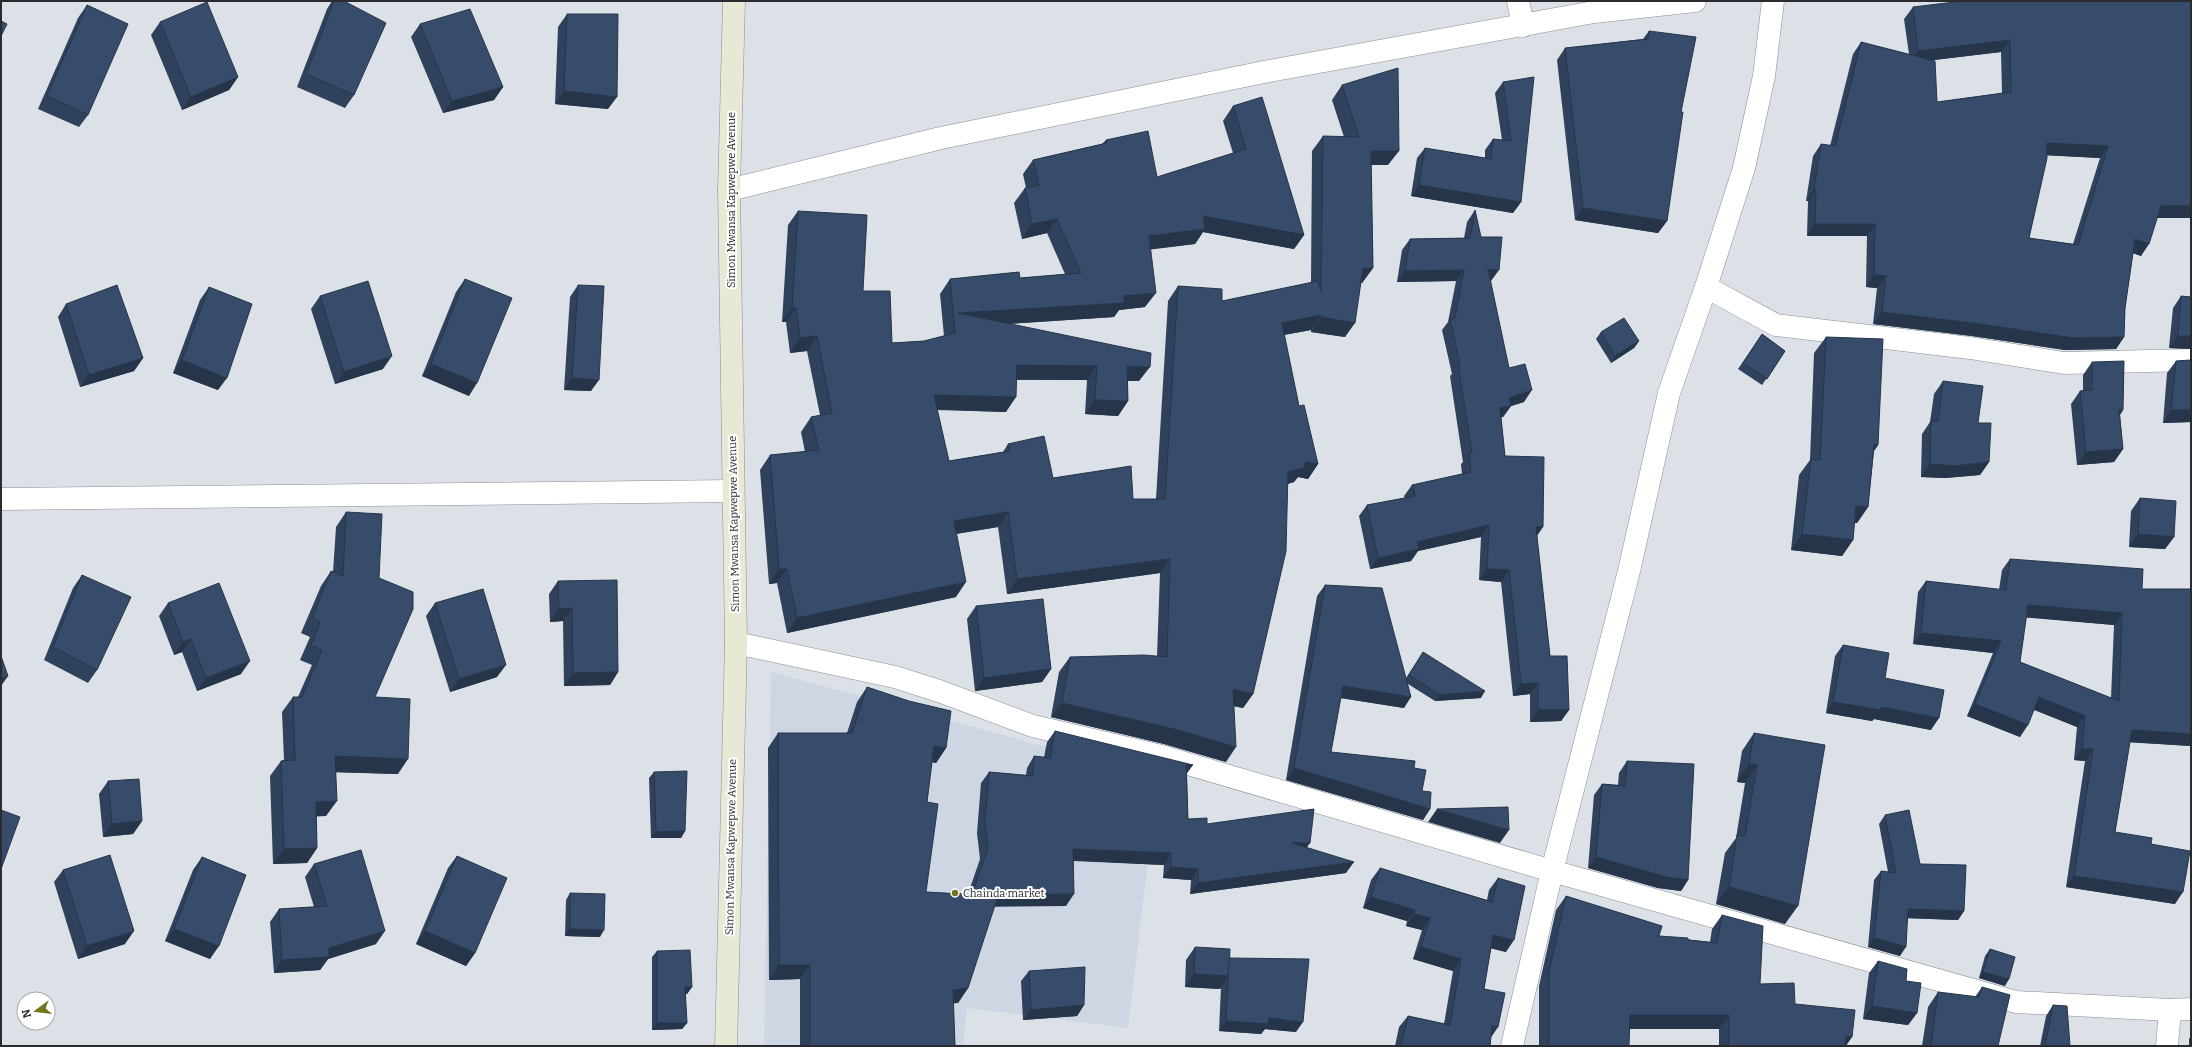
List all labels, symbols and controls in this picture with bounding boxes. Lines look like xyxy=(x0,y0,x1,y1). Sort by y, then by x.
street label: Simon Mwansa Kapwepwe Avenue xyxy=(725,112,738,288)
street label: Simon Mwansa Kapwepwe Avenue xyxy=(726,436,742,612)
street label: Simon Mwansa Kapwepwe Avenue xyxy=(723,759,739,935)
place label: Chainda market xyxy=(963,887,1045,900)
marker: Chainda market xyxy=(950,888,960,898)
north arrow xyxy=(16,991,56,1031)
text: N xyxy=(19,1007,34,1019)

